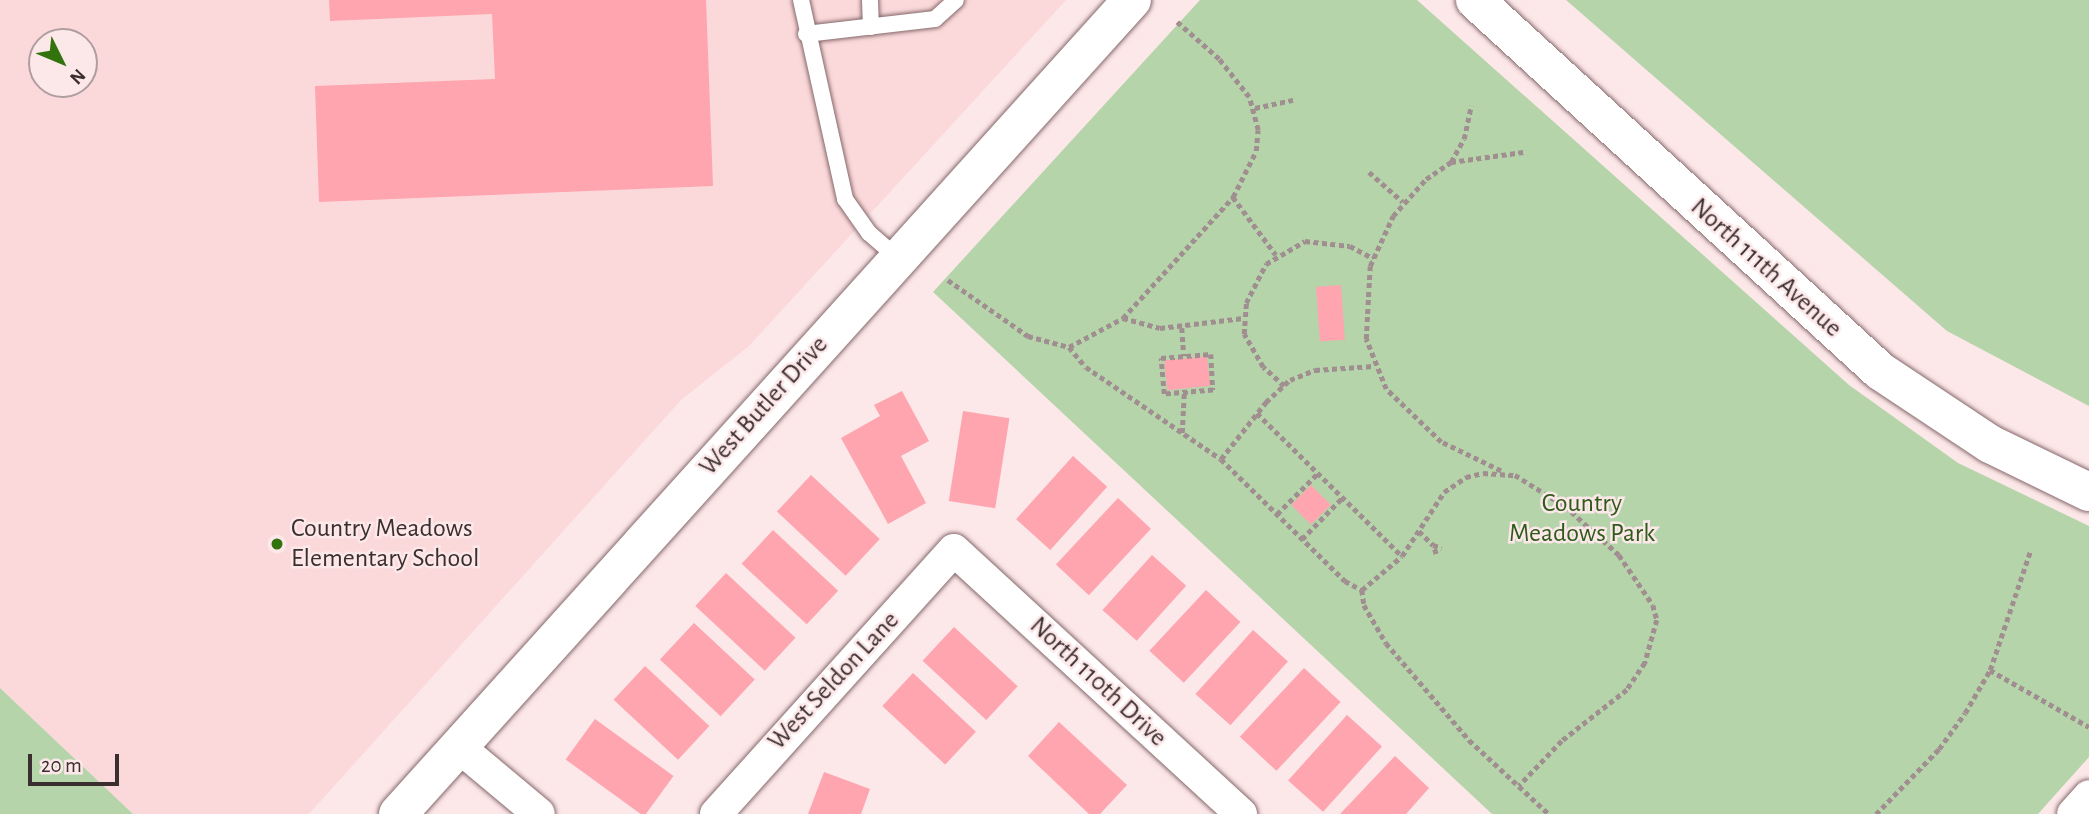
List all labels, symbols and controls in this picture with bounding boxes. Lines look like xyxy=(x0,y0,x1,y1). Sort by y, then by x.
north arrow xyxy=(28,28,98,98)
text: N xyxy=(66,65,89,88)
street label: North 111th Avenue xyxy=(1684,192,1848,344)
street label: West Butler Drive xyxy=(693,330,835,482)
park label: Country Meadows Park xyxy=(1509,488,1655,550)
place label: Country Meadows Elementary School xyxy=(291,513,479,574)
marker: Country Meadows Elementary School xyxy=(269,536,285,552)
street label: West Seldon Lane xyxy=(762,605,906,757)
street label: North 110th Drive xyxy=(1023,611,1173,753)
scale bar xyxy=(32,740,122,784)
text: 20 m xyxy=(41,755,82,776)

